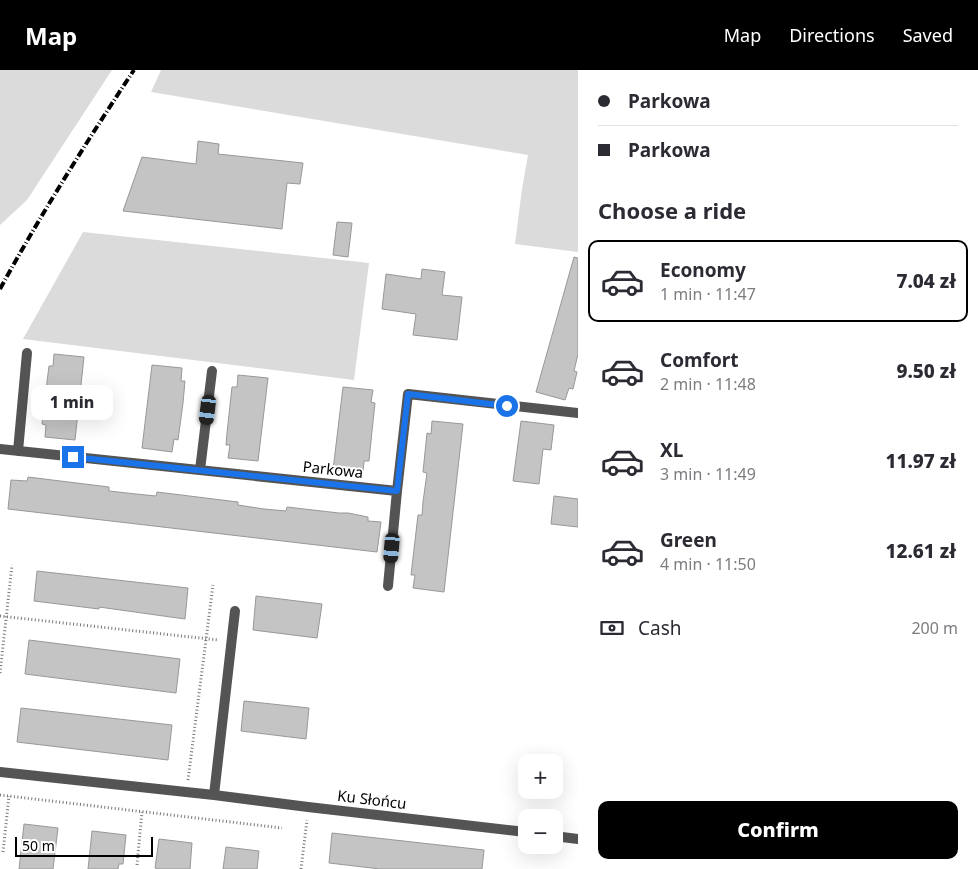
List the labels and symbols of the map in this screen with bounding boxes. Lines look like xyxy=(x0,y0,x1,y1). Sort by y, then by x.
callout: 1 min xyxy=(32,384,114,420)
car xyxy=(198,394,217,426)
route start xyxy=(496,395,518,417)
route end xyxy=(62,446,84,468)
street label: Parkowa xyxy=(302,456,364,482)
car xyxy=(383,532,400,564)
street label: Ku Słońcu xyxy=(336,785,408,813)
scale bar xyxy=(15,834,152,857)

